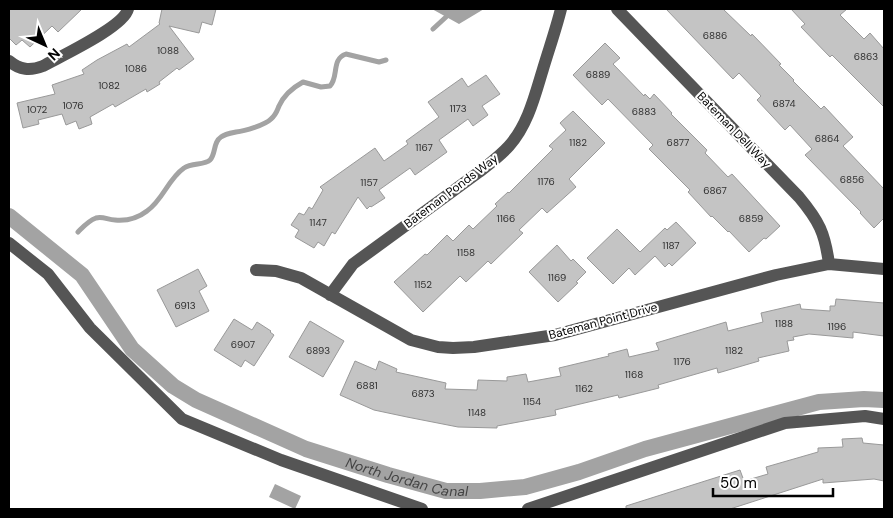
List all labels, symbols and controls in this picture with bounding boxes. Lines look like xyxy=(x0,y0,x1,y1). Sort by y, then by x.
north arrow xyxy=(20,20,70,70)
house number: 6886 xyxy=(703,29,727,42)
text: N xyxy=(44,44,64,64)
house number: 1088 xyxy=(157,44,179,57)
house number: 6863 xyxy=(854,50,878,63)
house number: 1086 xyxy=(125,62,147,75)
house number: 6889 xyxy=(586,68,610,81)
house number: 1082 xyxy=(98,79,120,92)
street label: Bateman Dell Way xyxy=(694,89,775,172)
house number: 6874 xyxy=(773,97,795,110)
house number: 1076 xyxy=(62,99,84,112)
house number: 1173 xyxy=(449,102,467,115)
house number: 1072 xyxy=(27,103,48,116)
house number: 6883 xyxy=(632,105,656,118)
house number: 6864 xyxy=(815,132,839,145)
house number: 1182 xyxy=(569,136,587,149)
house number: 6877 xyxy=(667,136,689,149)
house number: 1167 xyxy=(415,141,433,154)
street label: Bateman Ponds Way xyxy=(401,150,501,232)
house number: 6856 xyxy=(840,173,864,186)
house number: 1176 xyxy=(537,175,555,188)
house number: 1157 xyxy=(360,176,378,189)
house number: 6867 xyxy=(703,184,727,197)
house number: 1166 xyxy=(497,212,515,225)
house number: 6859 xyxy=(739,212,763,225)
house number: 1147 xyxy=(309,216,327,229)
house number: 1187 xyxy=(662,239,680,252)
house number: 1158 xyxy=(457,246,475,259)
house number: 1169 xyxy=(548,271,566,284)
house number: 1152 xyxy=(414,278,432,291)
house number: 6913 xyxy=(174,299,196,312)
street label: Bateman Point Drive xyxy=(547,299,659,343)
house number: 1188 xyxy=(775,317,793,330)
house number: 1196 xyxy=(828,320,846,333)
house number: 6907 xyxy=(231,338,255,351)
house number: 6893 xyxy=(306,344,330,357)
house number: 1182 xyxy=(725,344,743,357)
house number: 1176 xyxy=(673,355,691,368)
house number: 1168 xyxy=(625,368,643,381)
house number: 6881 xyxy=(356,379,378,392)
house number: 1162 xyxy=(575,382,593,395)
house number: 6873 xyxy=(411,387,435,400)
house number: 1154 xyxy=(523,395,541,408)
house number: 1148 xyxy=(468,406,486,419)
water label: North Jordan Canal xyxy=(344,453,469,501)
scale bar xyxy=(713,466,833,498)
text: 50 m xyxy=(720,473,757,493)

